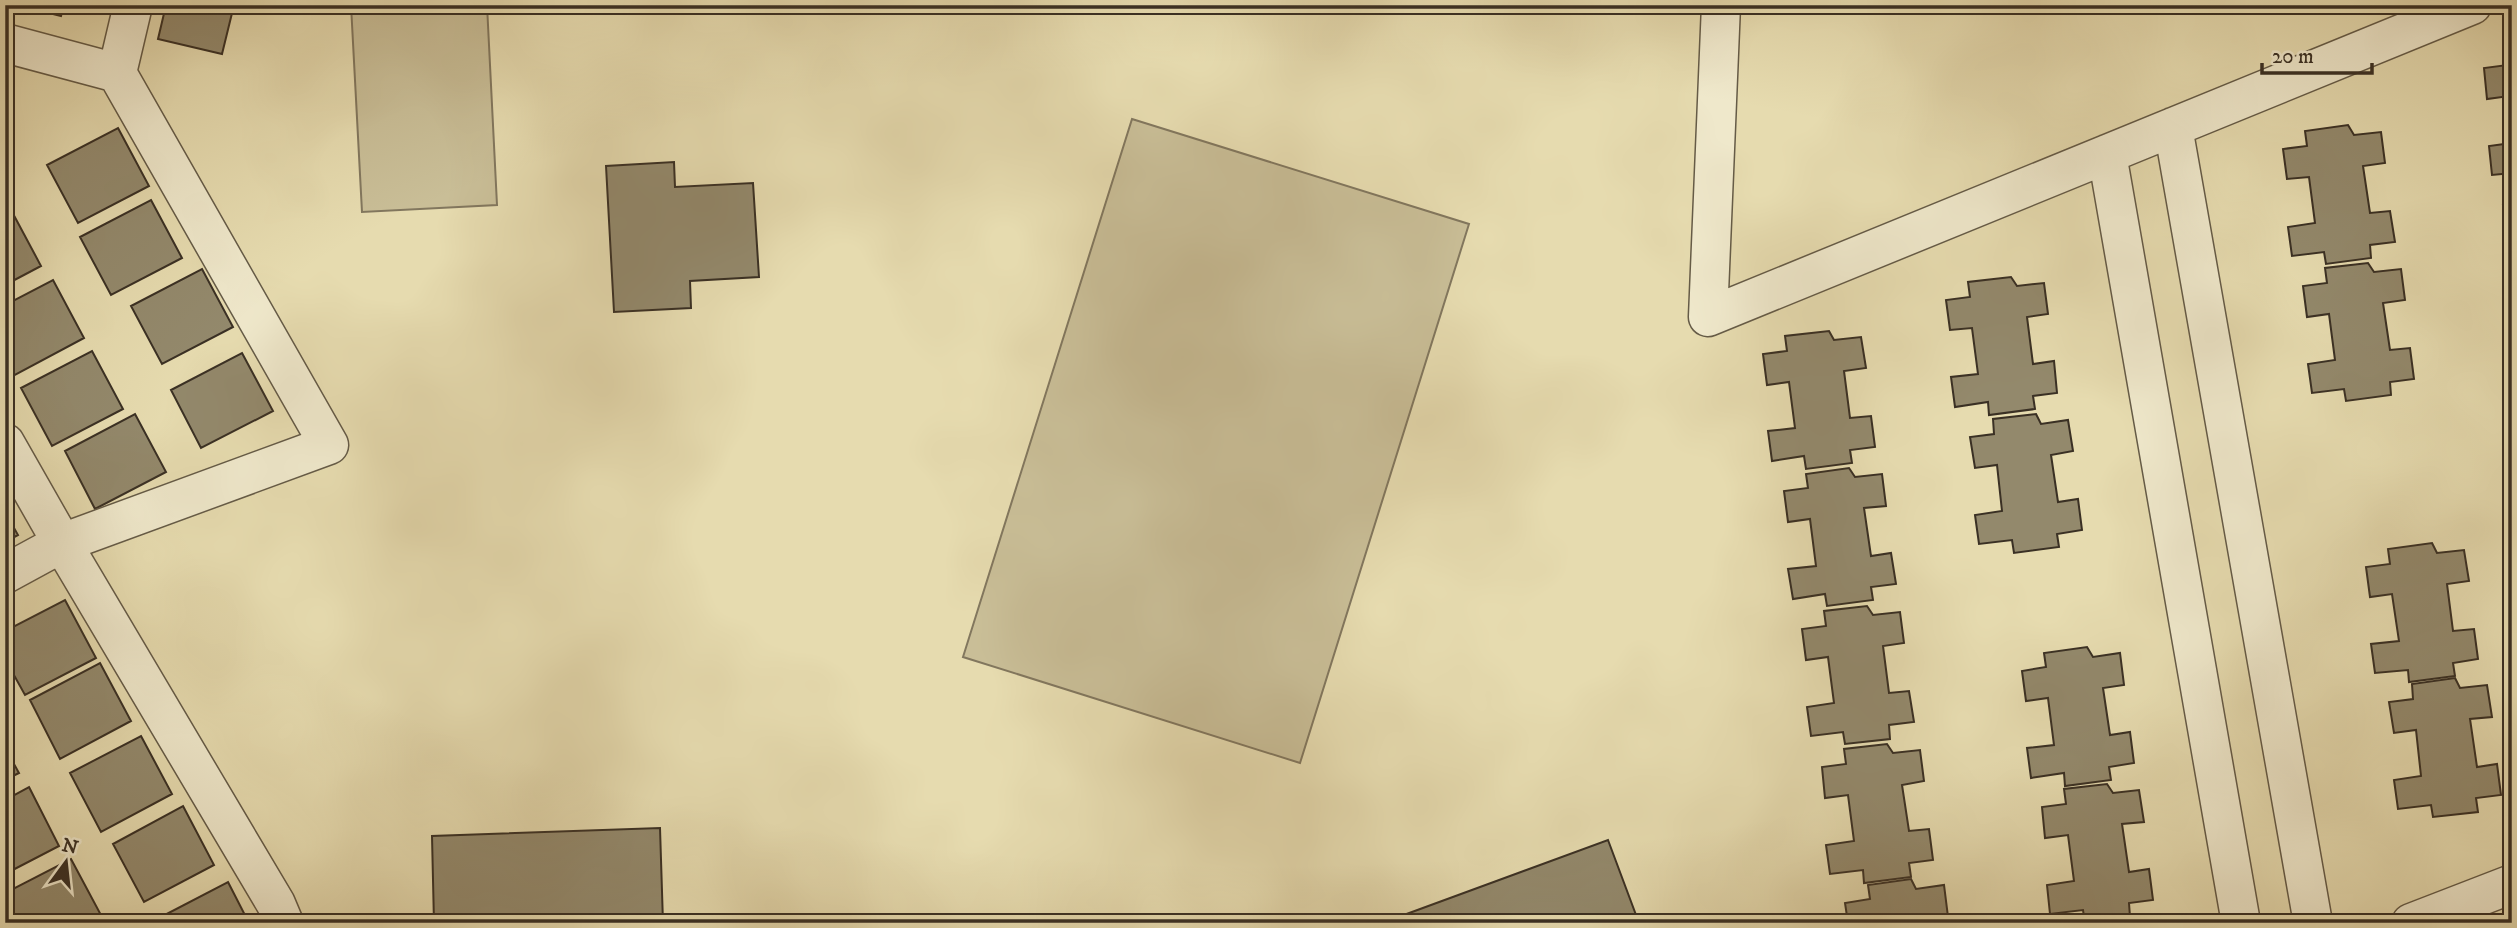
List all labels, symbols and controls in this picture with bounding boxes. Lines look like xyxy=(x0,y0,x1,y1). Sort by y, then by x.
scale bar xyxy=(2262,32,2372,76)
text: 20 m xyxy=(2272,44,2314,70)
north arrow xyxy=(32,827,102,897)
text: N xyxy=(59,834,81,860)

